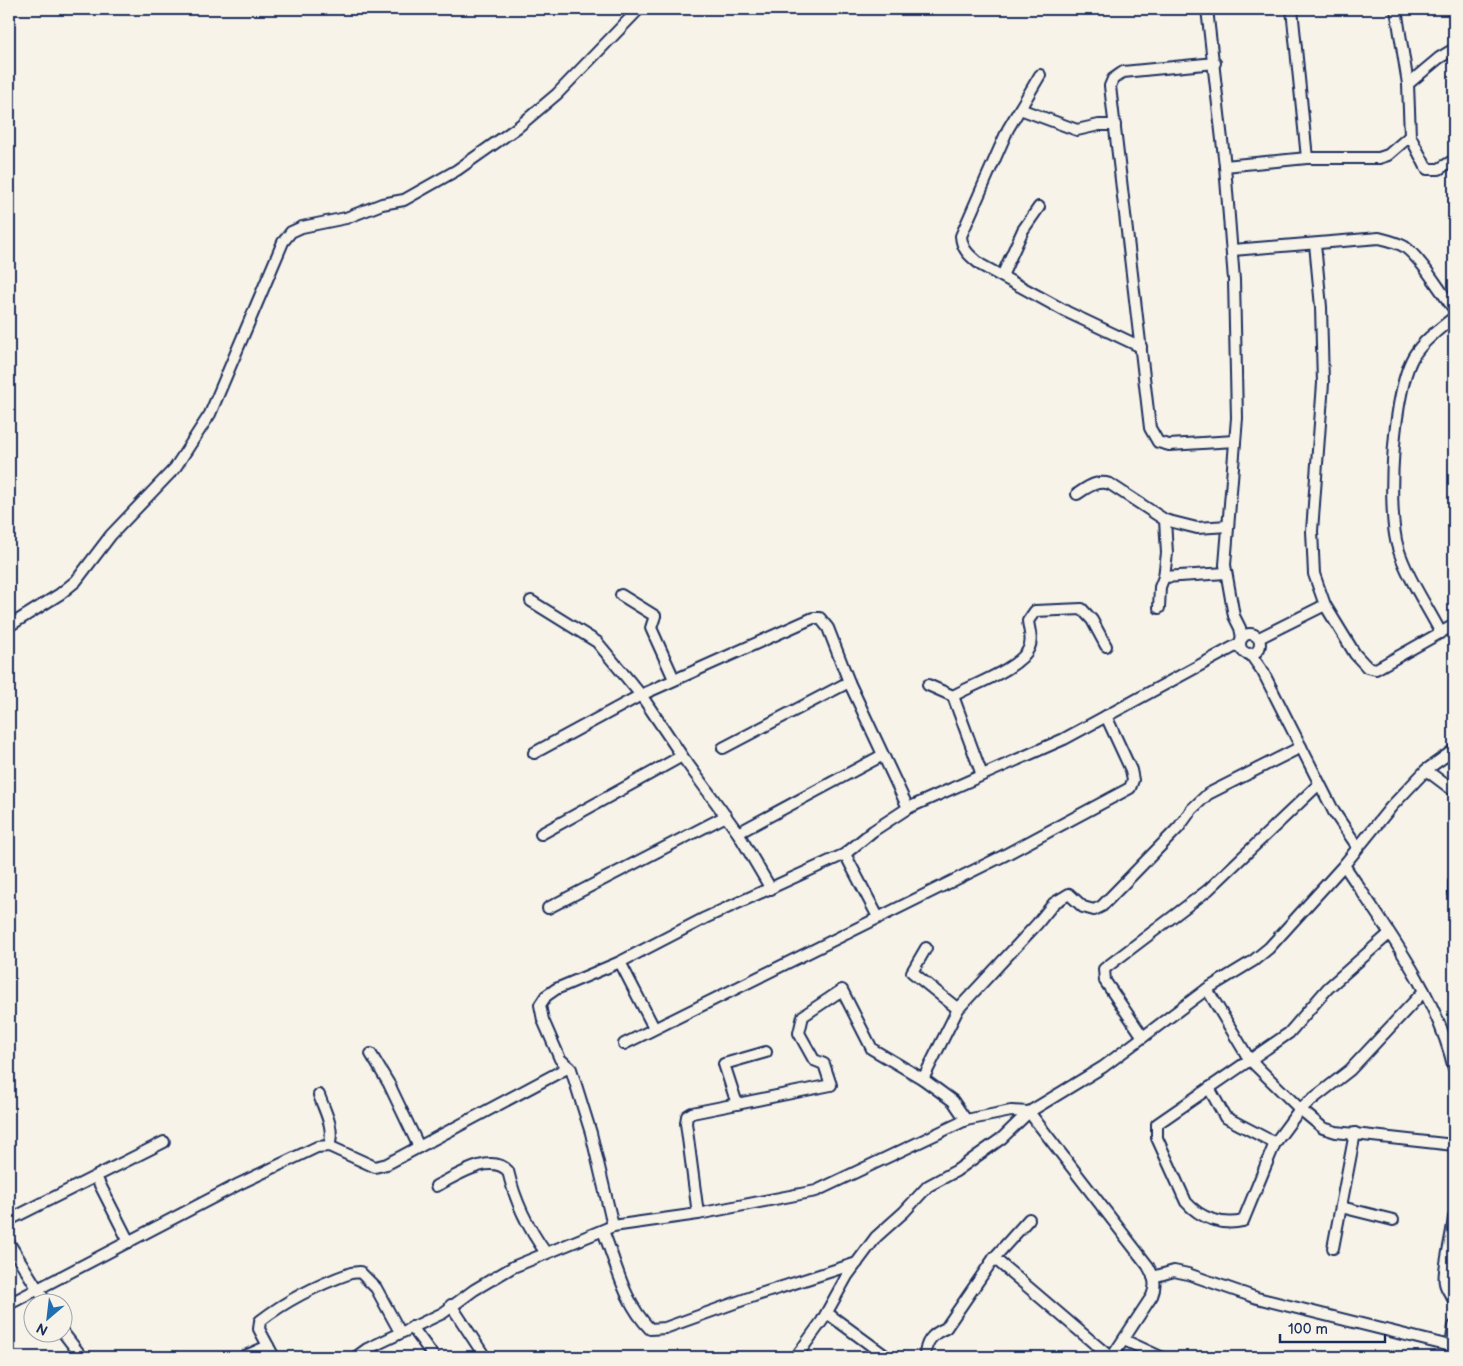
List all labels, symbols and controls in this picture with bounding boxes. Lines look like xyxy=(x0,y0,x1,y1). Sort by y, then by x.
north arrow xyxy=(22,1294,72,1344)
scale bar xyxy=(1280,1311,1386,1343)
text: N xyxy=(33,1319,51,1339)
text: 100 m xyxy=(1288,1320,1328,1339)

